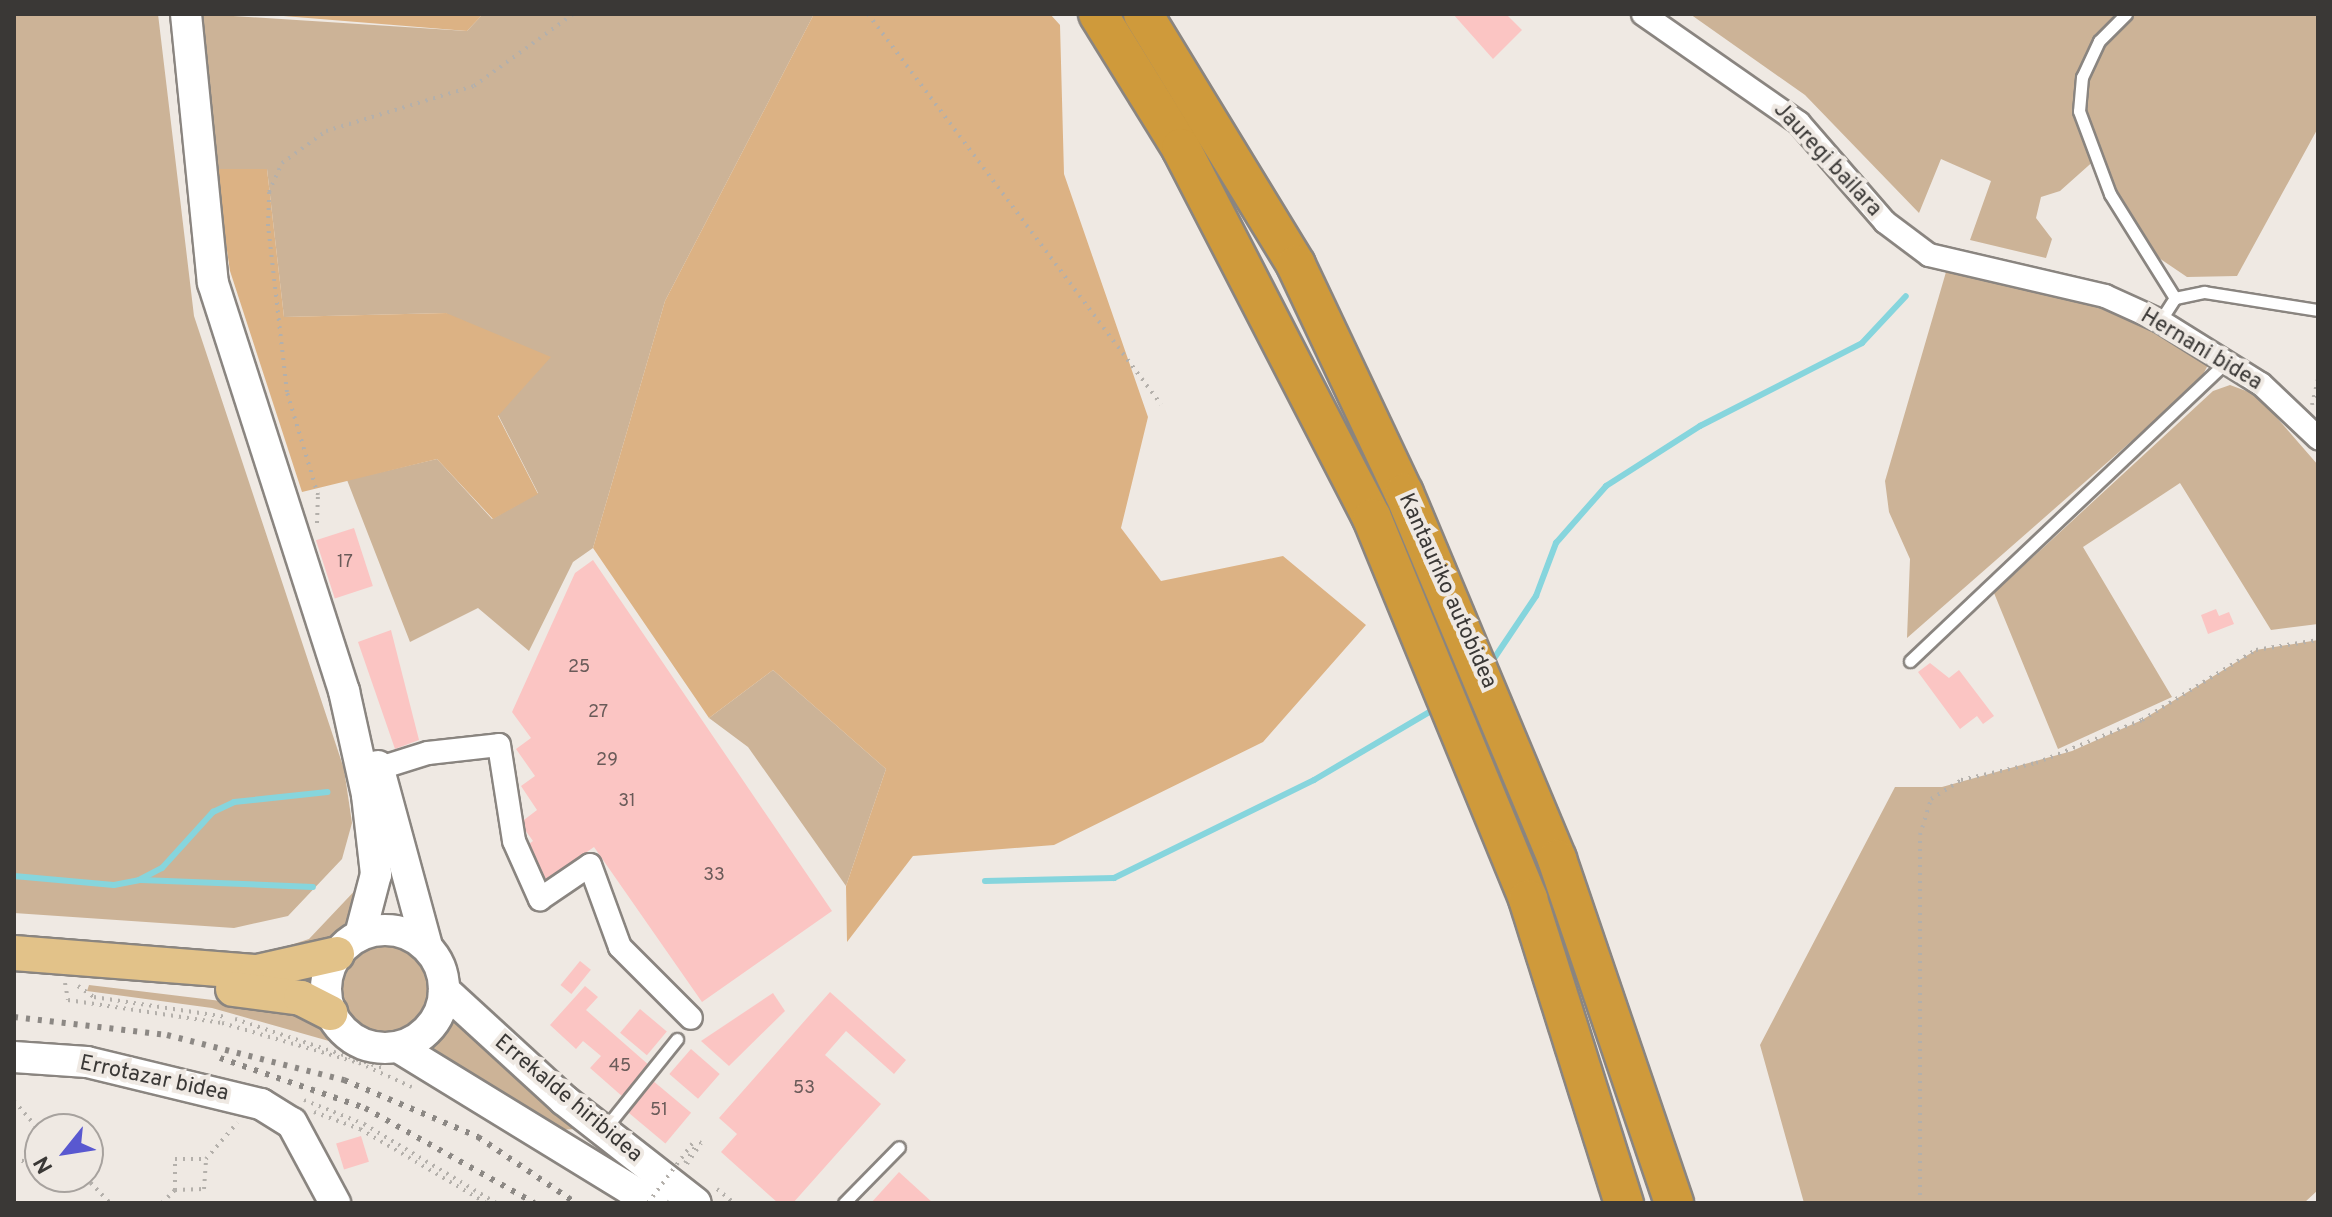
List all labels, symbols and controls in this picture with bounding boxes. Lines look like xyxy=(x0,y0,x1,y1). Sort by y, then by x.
street label: Jauregi bailara xyxy=(1767,97,1887,223)
street label: Hernani bidea xyxy=(2135,303,2267,397)
street label: Kantauriko autobidea xyxy=(1392,489,1502,693)
house number: 17 xyxy=(337,552,353,574)
house number: 25 xyxy=(568,657,590,679)
house number: 27 xyxy=(588,702,608,724)
house number: 29 xyxy=(596,750,618,772)
house number: 31 xyxy=(618,791,636,813)
house number: 33 xyxy=(703,865,725,887)
street label: Errekalde hiribidea xyxy=(489,1029,647,1169)
street label: Errotazar bidea xyxy=(77,1050,231,1108)
house number: 45 xyxy=(609,1056,631,1078)
house number: 53 xyxy=(793,1078,815,1100)
house number: 51 xyxy=(650,1100,668,1122)
north arrow xyxy=(24,1113,104,1193)
text: N xyxy=(29,1151,60,1178)

